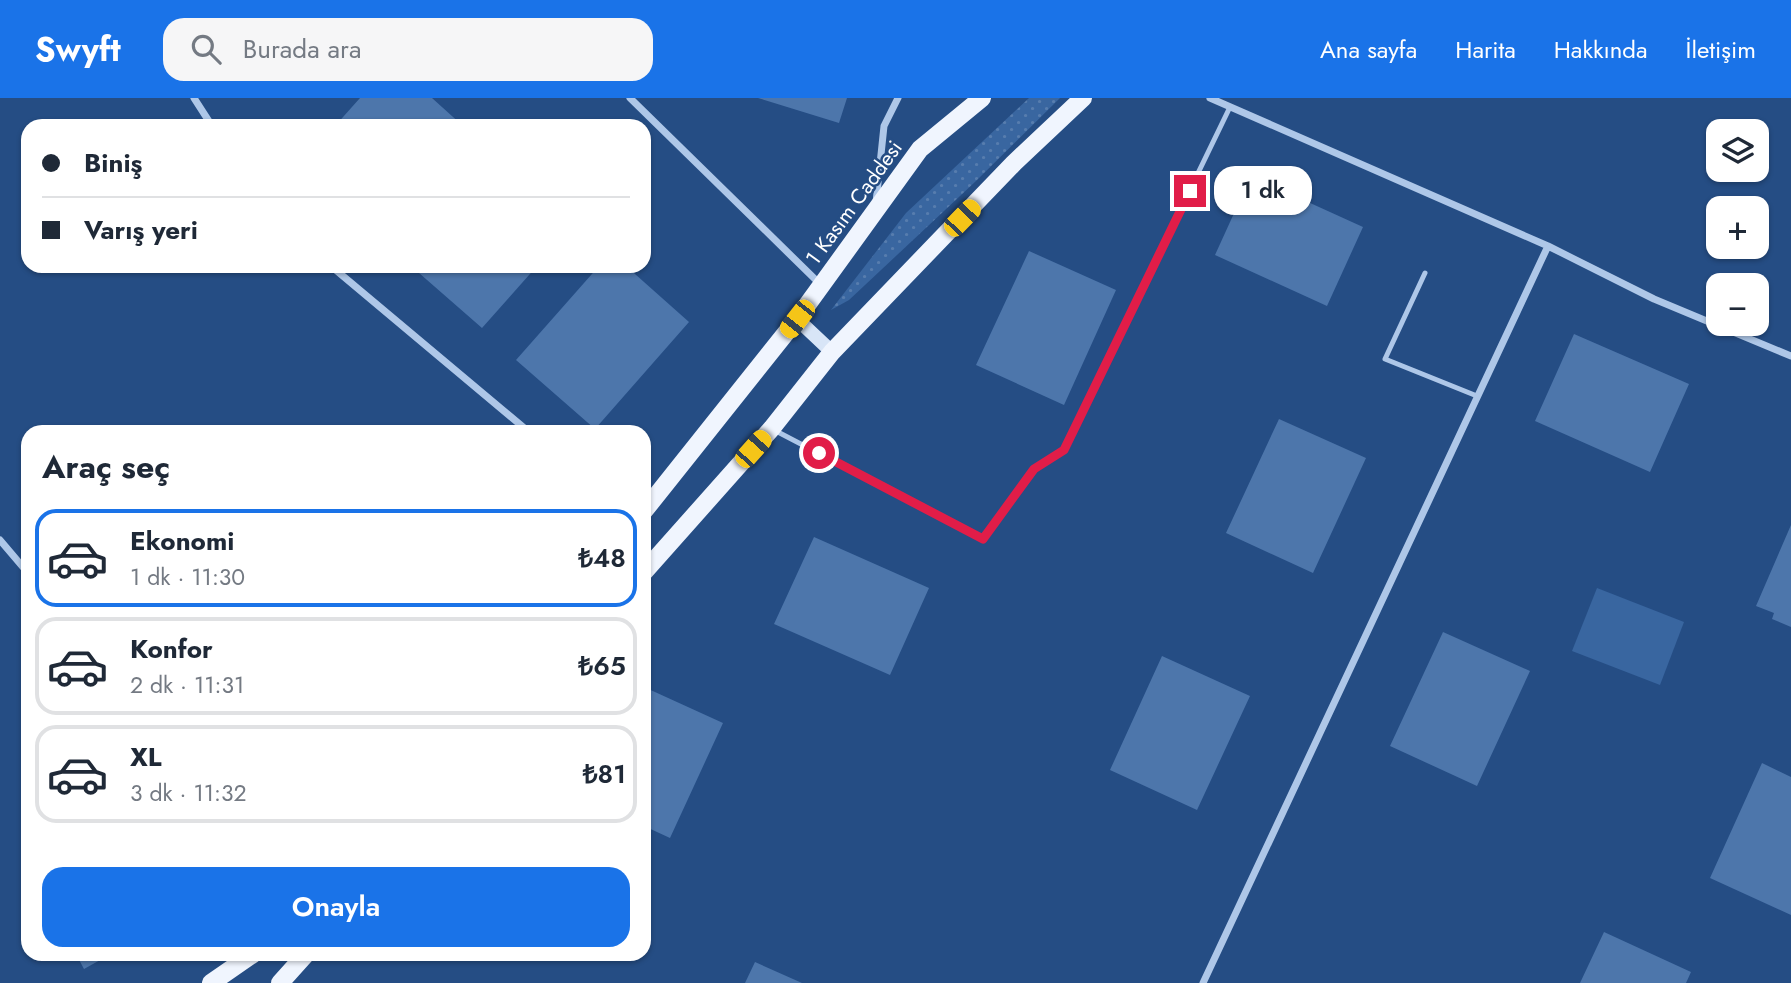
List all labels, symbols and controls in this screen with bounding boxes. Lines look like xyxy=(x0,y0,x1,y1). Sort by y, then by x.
search box xyxy=(163,18,653,81)
text: Swyft xyxy=(35,26,121,73)
icon: search xyxy=(187,30,225,68)
text: Burada ara xyxy=(243,30,361,68)
text: Ana sayfa xyxy=(1320,32,1417,67)
text: Harita xyxy=(1455,32,1516,67)
text: Hakkında xyxy=(1554,32,1648,67)
text: İletişim xyxy=(1686,32,1756,67)
map controls xyxy=(1706,119,1769,336)
button: layers xyxy=(1706,119,1769,182)
street label: 1 Kasım Caddesi xyxy=(799,135,909,271)
text: Biniş xyxy=(84,144,142,182)
callout: 1 dk xyxy=(1214,166,1312,216)
text: 1 dk xyxy=(1241,173,1285,207)
route end xyxy=(1174,175,1206,207)
car xyxy=(940,196,985,240)
button: + xyxy=(1706,196,1769,259)
text: Varış yeri xyxy=(84,211,198,249)
button: − xyxy=(1706,273,1769,336)
car xyxy=(776,296,819,342)
car xyxy=(732,426,775,472)
route start xyxy=(803,437,835,469)
text: Araç seç xyxy=(42,444,170,490)
text: Ekonomi xyxy=(130,522,234,560)
icon: car xyxy=(46,527,109,590)
text: ₺48 xyxy=(578,539,626,577)
text: 1 dk · 11:30 xyxy=(130,560,245,594)
text: Konfor xyxy=(130,630,213,668)
icon: car xyxy=(46,635,109,698)
text: ₺65 xyxy=(578,647,626,685)
text: 2 dk · 11:31 xyxy=(130,668,244,702)
text: XL xyxy=(130,738,162,776)
icon: car xyxy=(46,743,109,806)
text: ₺81 xyxy=(583,755,626,793)
text: 3 dk · 11:32 xyxy=(130,776,247,810)
button: Onayla xyxy=(42,867,630,947)

